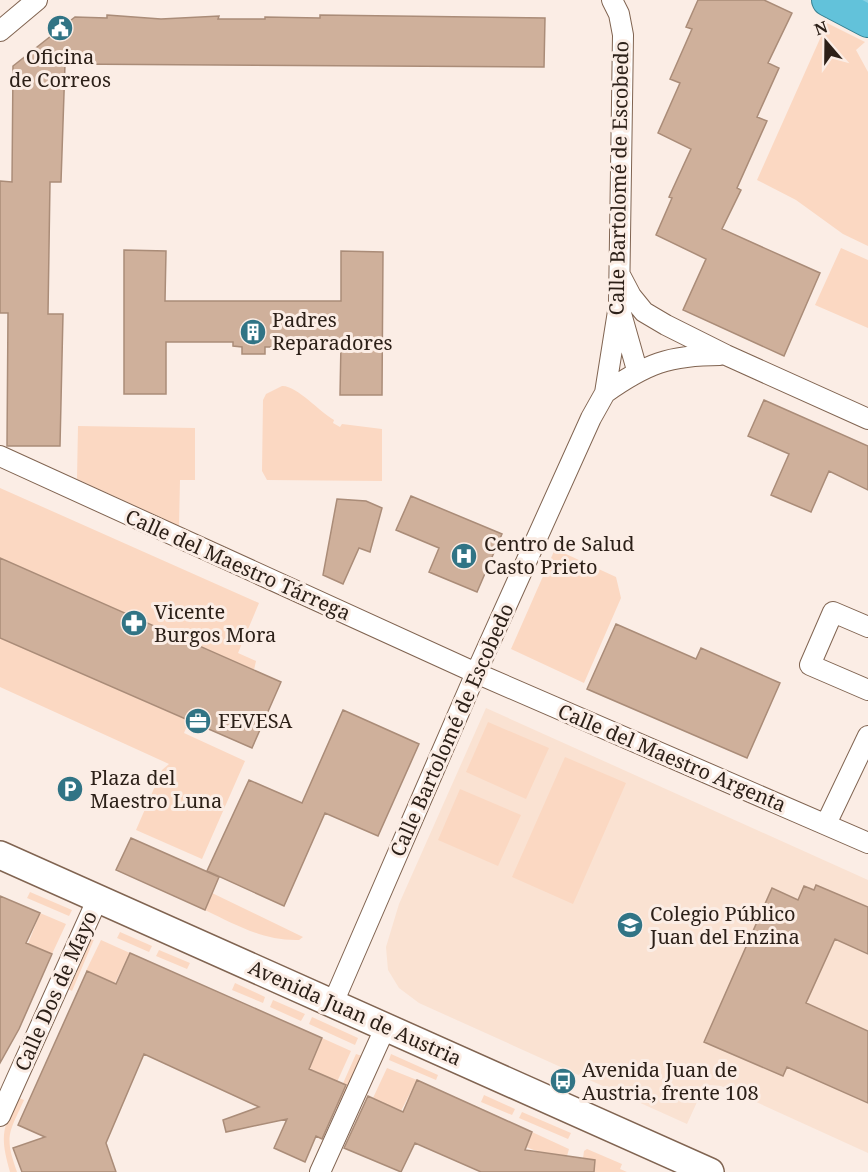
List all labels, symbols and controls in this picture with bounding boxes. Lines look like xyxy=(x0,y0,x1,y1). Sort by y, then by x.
north arrow xyxy=(796,12,856,72)
public building icon: Oficina de Correos xyxy=(45,13,75,43)
text: N xyxy=(811,15,831,40)
street label: Calle Bartolomé de Escobedo xyxy=(603,40,634,315)
place label: Oficina de Correos xyxy=(9,43,111,93)
place label: Padres Reparadores xyxy=(272,306,393,356)
building icon: Padres Reparadores xyxy=(238,317,268,347)
street label: Calle del Maestro Tárrega xyxy=(121,503,355,626)
place label: Centro de Salud Casto Prieto xyxy=(484,530,635,580)
hospital icon: Centro de Salud Casto Prieto xyxy=(449,541,479,571)
place label: Vicente Burgos Mora xyxy=(154,598,276,648)
street label: Calle Bartolomé de Escobedo xyxy=(383,599,520,861)
pharmacy icon: Vicente Burgos Mora xyxy=(119,608,149,638)
street label: Calle del Maestro Argenta xyxy=(554,697,790,818)
office icon: FEVESA xyxy=(183,706,213,736)
place label: FEVESA xyxy=(218,707,293,734)
place label: Plaza del Maestro Luna xyxy=(90,764,222,814)
parking icon: Plaza del Maestro Luna xyxy=(55,774,85,804)
place label: Colegio Público Juan del Enzina xyxy=(649,900,800,950)
street label: Calle Dos de Mayo xyxy=(8,906,103,1075)
school or university icon: Colegio Público Juan del Enzina xyxy=(615,910,645,940)
street label: Avenida Juan de Austria xyxy=(245,953,466,1072)
place label: Avenida Juan de Austria, frente 108 xyxy=(582,1056,759,1106)
bus stop icon: Avenida Juan de Austria, frente 108 xyxy=(548,1066,578,1096)

